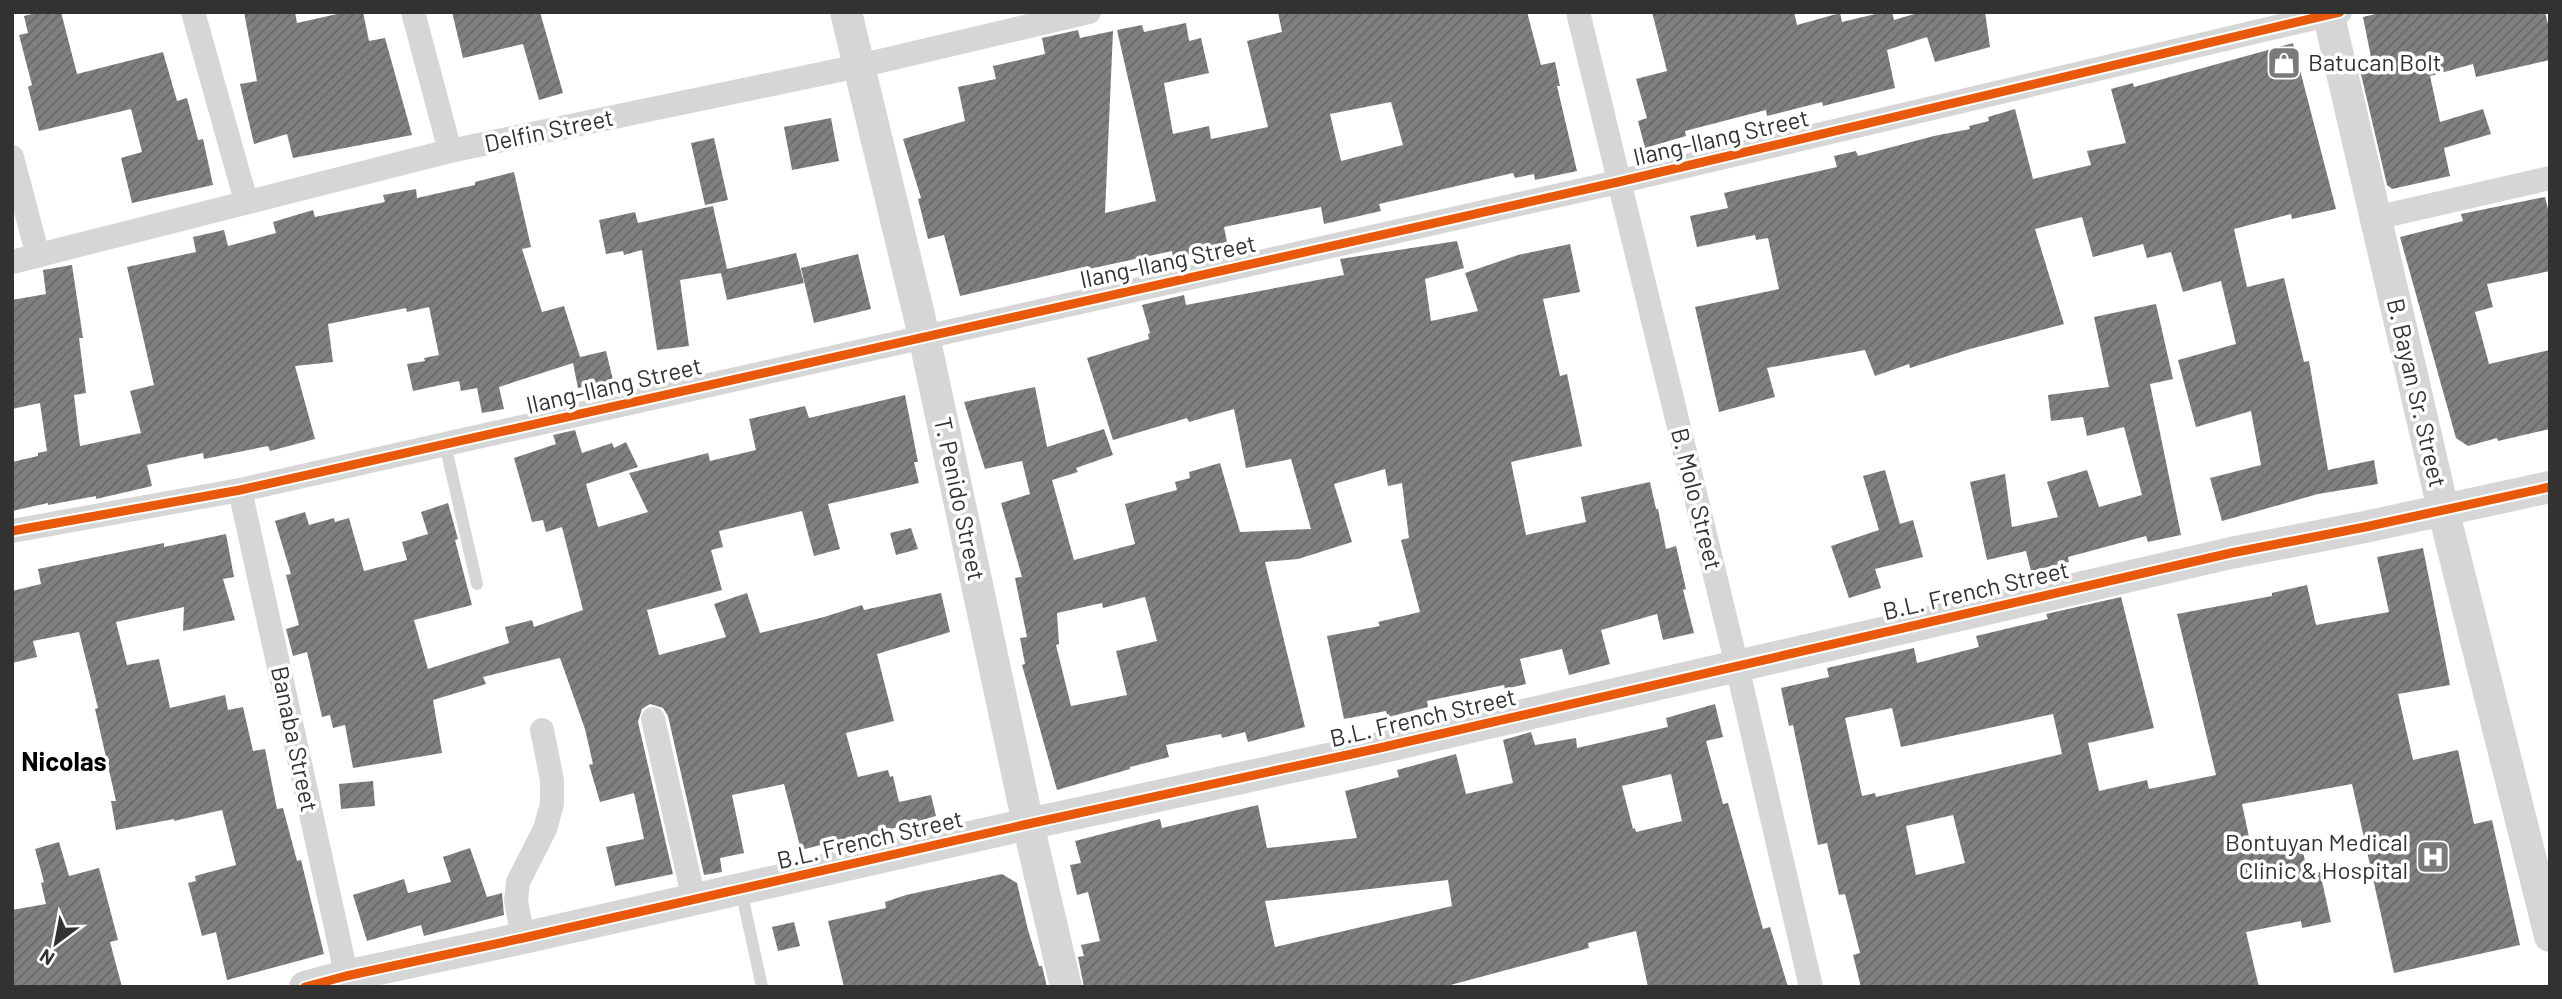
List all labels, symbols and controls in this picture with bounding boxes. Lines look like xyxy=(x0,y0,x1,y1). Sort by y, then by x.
shop icon: Batucan Bolt xyxy=(2265,44,2303,82)
place label: Batucan Bolt xyxy=(2308,47,2442,76)
street label: Delfin Street xyxy=(482,102,616,157)
street label: Ilang-Ilang Street xyxy=(1630,102,1811,171)
street label: Ilang-Ilang Street xyxy=(1077,228,1258,293)
street label: B. Bayan Sr. Street xyxy=(2382,295,2453,490)
street label: Ilang-Ilang Street xyxy=(523,350,704,419)
street label: T. Penido Street xyxy=(929,414,992,583)
street label: B. Molo Street xyxy=(1666,425,1729,573)
street label: B.L. French Street xyxy=(1880,554,2071,625)
street label: Banaba Street xyxy=(266,663,325,814)
street label: B.L. French Street xyxy=(1327,681,1518,752)
district label: Nicolas xyxy=(21,745,107,776)
street label: B.L. French Street xyxy=(774,803,965,874)
place label: Bontuyan Medical Clinic & Hospital xyxy=(2225,827,2408,884)
hospital icon: Bontuyan Medical Clinic & Hospital xyxy=(2414,838,2452,876)
north arrow xyxy=(21,908,91,978)
text: N xyxy=(35,945,58,971)

